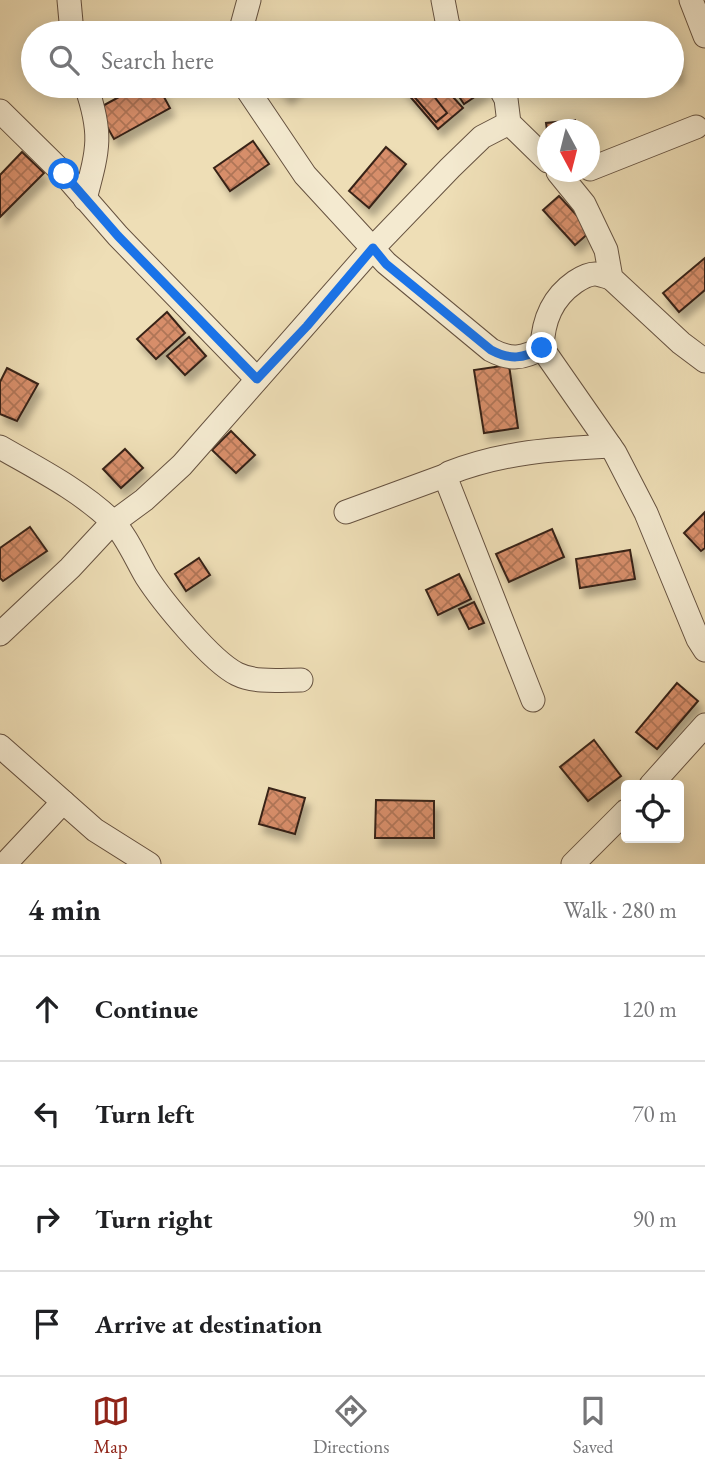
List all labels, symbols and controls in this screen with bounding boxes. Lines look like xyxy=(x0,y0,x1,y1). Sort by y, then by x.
search box xyxy=(21,21,684,98)
icon: search xyxy=(45,41,83,79)
text: Search here xyxy=(101,43,214,77)
north arrow xyxy=(537,119,600,182)
route start xyxy=(48,158,79,189)
route end xyxy=(526,332,557,363)
map controls xyxy=(621,780,684,843)
button: locate xyxy=(621,780,684,843)
text: 4 min xyxy=(28,890,101,929)
text: Walk · 280 m xyxy=(563,895,677,925)
icon: ahead xyxy=(28,990,66,1028)
text: Continue xyxy=(95,992,198,1026)
text: 120 m xyxy=(621,994,677,1024)
icon: left xyxy=(28,1095,66,1133)
text: Turn left xyxy=(95,1097,194,1131)
text: 70 m xyxy=(632,1099,677,1129)
icon: right xyxy=(28,1200,66,1238)
text: Turn right xyxy=(95,1202,213,1236)
text: 90 m xyxy=(632,1204,677,1234)
icon: arrive xyxy=(28,1305,66,1343)
text: Arrive at destination xyxy=(95,1307,322,1341)
tab: Map xyxy=(92,1392,130,1459)
tab: Directions xyxy=(313,1392,389,1459)
tab: Saved xyxy=(573,1392,613,1459)

